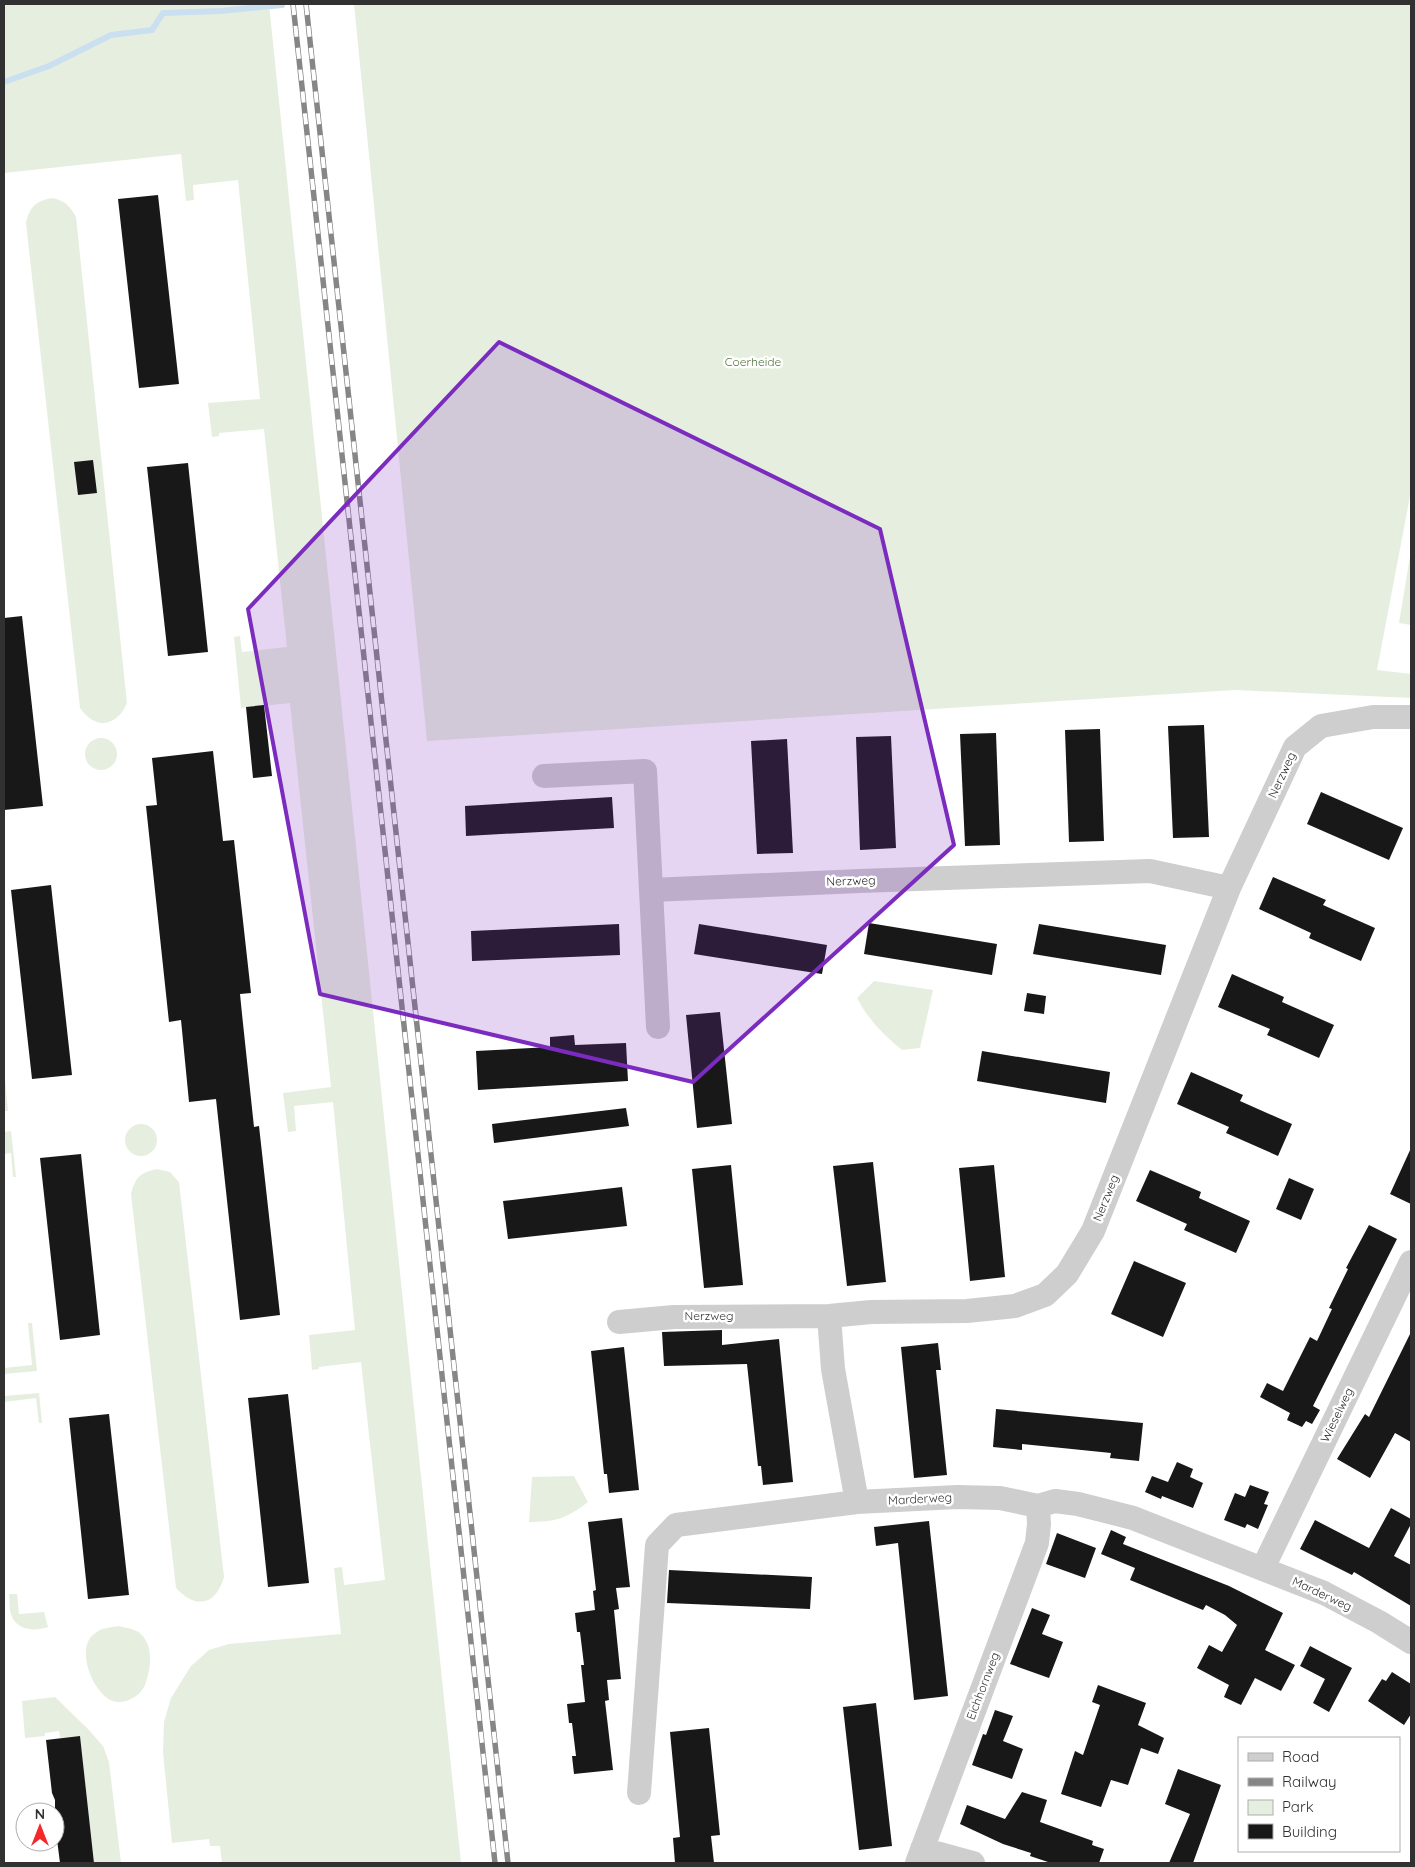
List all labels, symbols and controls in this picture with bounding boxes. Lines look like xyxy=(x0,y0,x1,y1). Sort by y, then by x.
park label: Coerheide xyxy=(725,354,782,369)
street label: Nerzweg xyxy=(1264,749,1299,800)
street label: Nerzweg xyxy=(826,872,876,889)
street label: Nerzweg xyxy=(1089,1172,1122,1223)
street label: Nerzweg xyxy=(684,1308,734,1323)
street label: Wieselweg xyxy=(1317,1385,1356,1445)
street label: Marderweg xyxy=(888,1489,952,1508)
street label: Marderweg xyxy=(1290,1573,1354,1614)
street label: Eichhornweg xyxy=(963,1650,1002,1722)
legend xyxy=(1238,1737,1400,1852)
text: Road xyxy=(1282,1747,1319,1766)
text: Railway xyxy=(1282,1772,1337,1791)
text: Park xyxy=(1282,1797,1314,1816)
north arrow xyxy=(15,1802,65,1852)
text: N xyxy=(35,1805,45,1823)
text: Building xyxy=(1282,1822,1337,1841)

